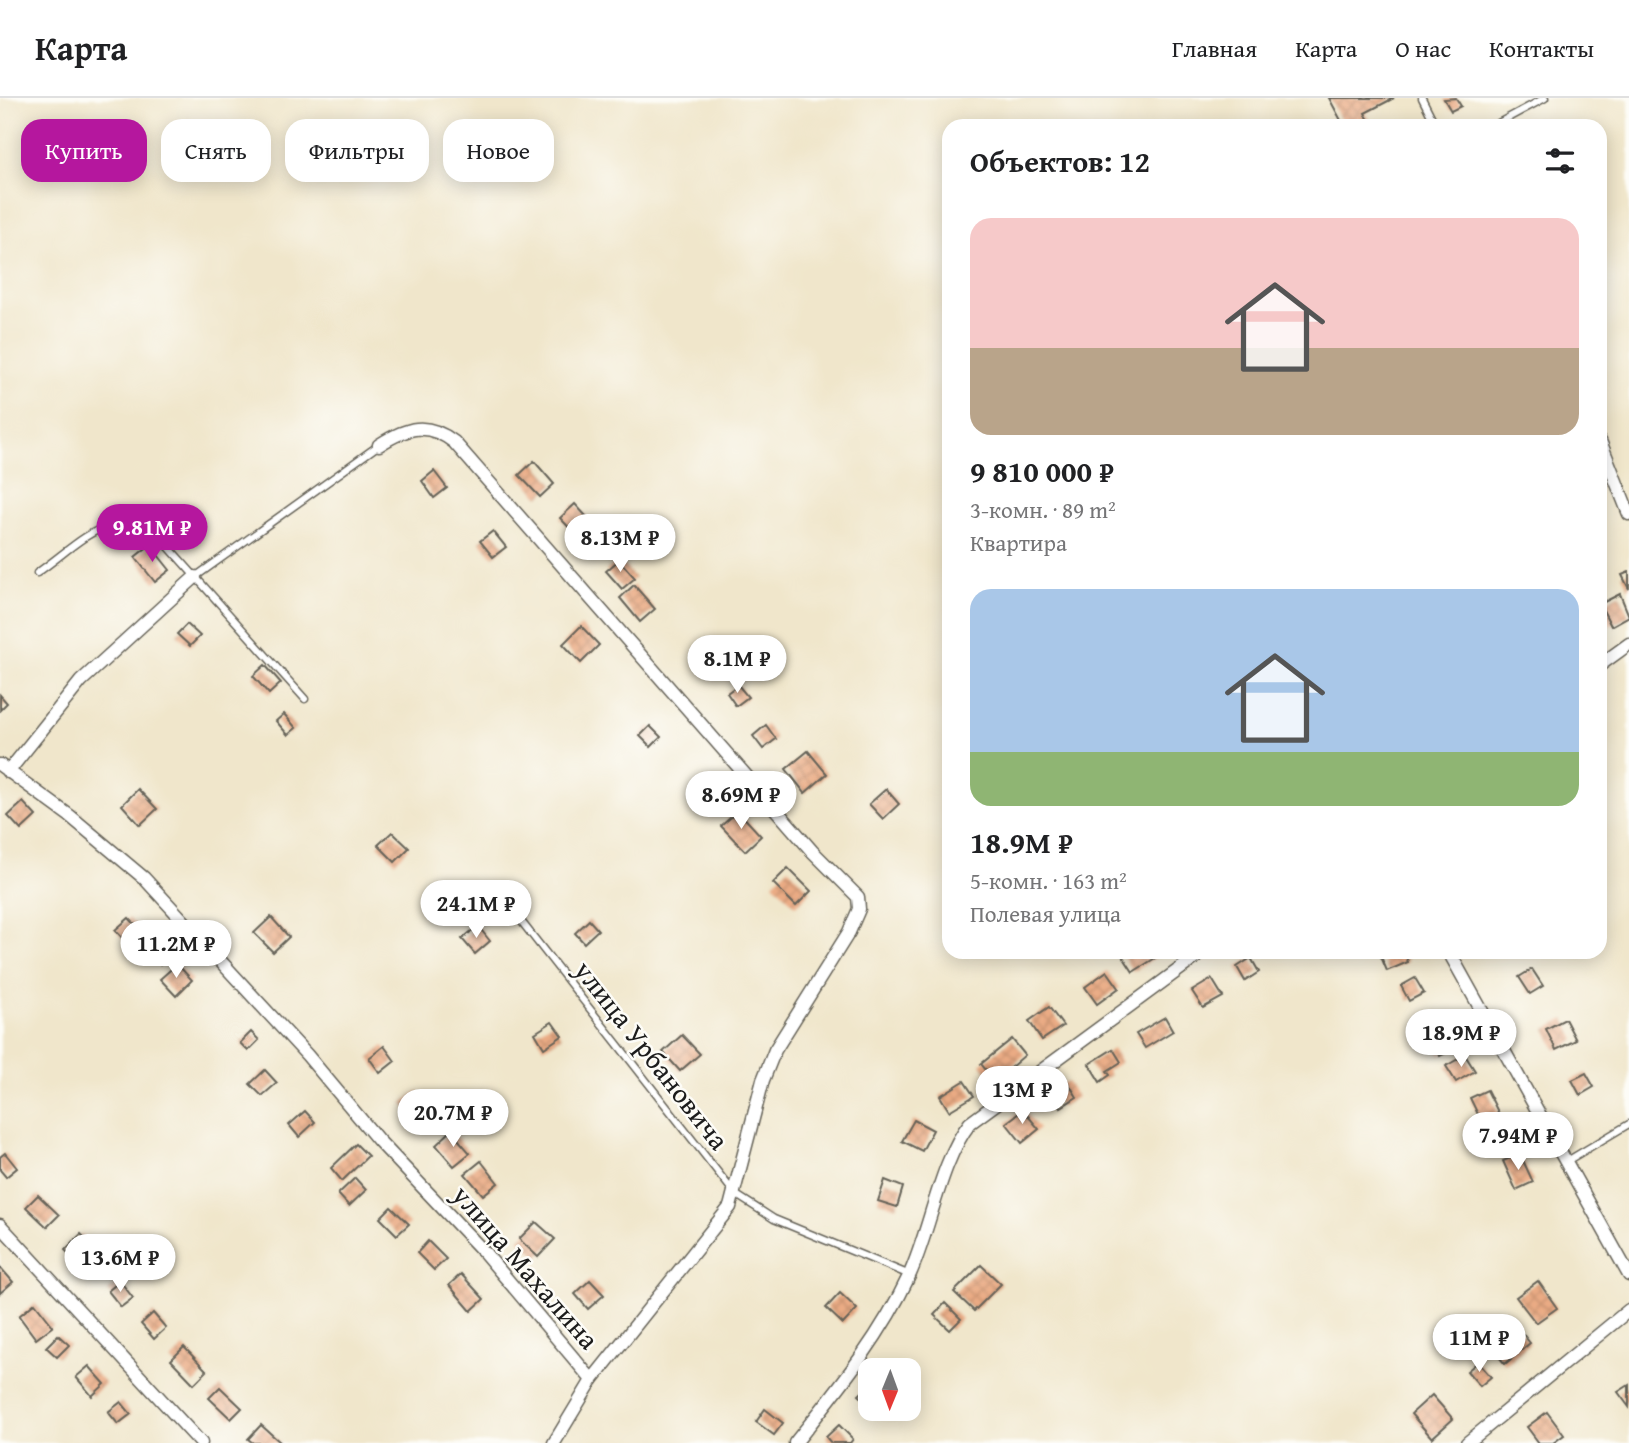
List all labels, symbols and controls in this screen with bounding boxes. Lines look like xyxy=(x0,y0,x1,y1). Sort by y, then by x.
text: Карта xyxy=(35,24,127,72)
text: Главная xyxy=(1172,31,1257,66)
text: Карта xyxy=(1295,31,1357,66)
text: О нас xyxy=(1395,31,1451,66)
text: Контакты xyxy=(1489,31,1594,66)
chip: Купить xyxy=(21,119,147,182)
chip: Снять xyxy=(161,119,271,182)
chip: Фильтры xyxy=(285,119,429,182)
chip: Новое xyxy=(443,119,554,182)
text: Объектов: 12 xyxy=(970,139,1150,183)
icon: filters xyxy=(1541,142,1579,180)
icon: home xyxy=(1212,264,1338,390)
text: 9 810 000 ₽ xyxy=(970,449,1114,493)
text: 3-комн. · 89 m² xyxy=(970,493,1116,526)
pin: 9.81M ₽ xyxy=(87,504,217,564)
text: 9.81M ₽ xyxy=(112,510,192,543)
pin: 8.13M ₽ xyxy=(555,514,685,574)
text: 8.13M ₽ xyxy=(580,520,660,553)
text: Квартира xyxy=(970,526,1067,559)
icon: home xyxy=(1212,635,1338,761)
pin: 8.1M ₽ xyxy=(680,636,794,695)
text: 8.1M ₽ xyxy=(703,641,771,674)
pin: 8.69M ₽ xyxy=(676,772,806,831)
text: 8.69M ₽ xyxy=(701,777,781,810)
text: 18.9M ₽ xyxy=(970,820,1073,864)
text: 5-комн. · 163 m² xyxy=(970,864,1127,897)
pin: 24.1M ₽ xyxy=(411,880,541,940)
text: 24.1M ₽ xyxy=(436,886,516,919)
text: Полевая улица xyxy=(970,897,1121,930)
pin: 11.2M ₽ xyxy=(111,920,241,980)
text: 11.2M ₽ xyxy=(136,926,216,959)
street label: улица Урбановича xyxy=(565,950,740,1159)
pin: 18.9M ₽ xyxy=(1396,1010,1526,1069)
text: 18.9M ₽ xyxy=(1421,1015,1501,1048)
pin: 13M ₽ xyxy=(973,1066,1071,1126)
text: 13M ₽ xyxy=(992,1072,1052,1105)
pin: 20.7M ₽ xyxy=(388,1090,518,1149)
text: 20.7M ₽ xyxy=(413,1095,493,1128)
pin: 7.94M ₽ xyxy=(1453,1112,1583,1172)
text: 7.94M ₽ xyxy=(1478,1118,1558,1151)
street label: улица Махалина xyxy=(443,1175,610,1358)
pin: 13.6M ₽ xyxy=(55,1234,185,1294)
text: 13.6M ₽ xyxy=(80,1240,160,1273)
pin: 11M ₽ xyxy=(1430,1314,1528,1374)
text: 11M ₽ xyxy=(1449,1320,1509,1353)
north arrow xyxy=(858,1358,920,1421)
map controls xyxy=(858,1358,921,1421)

